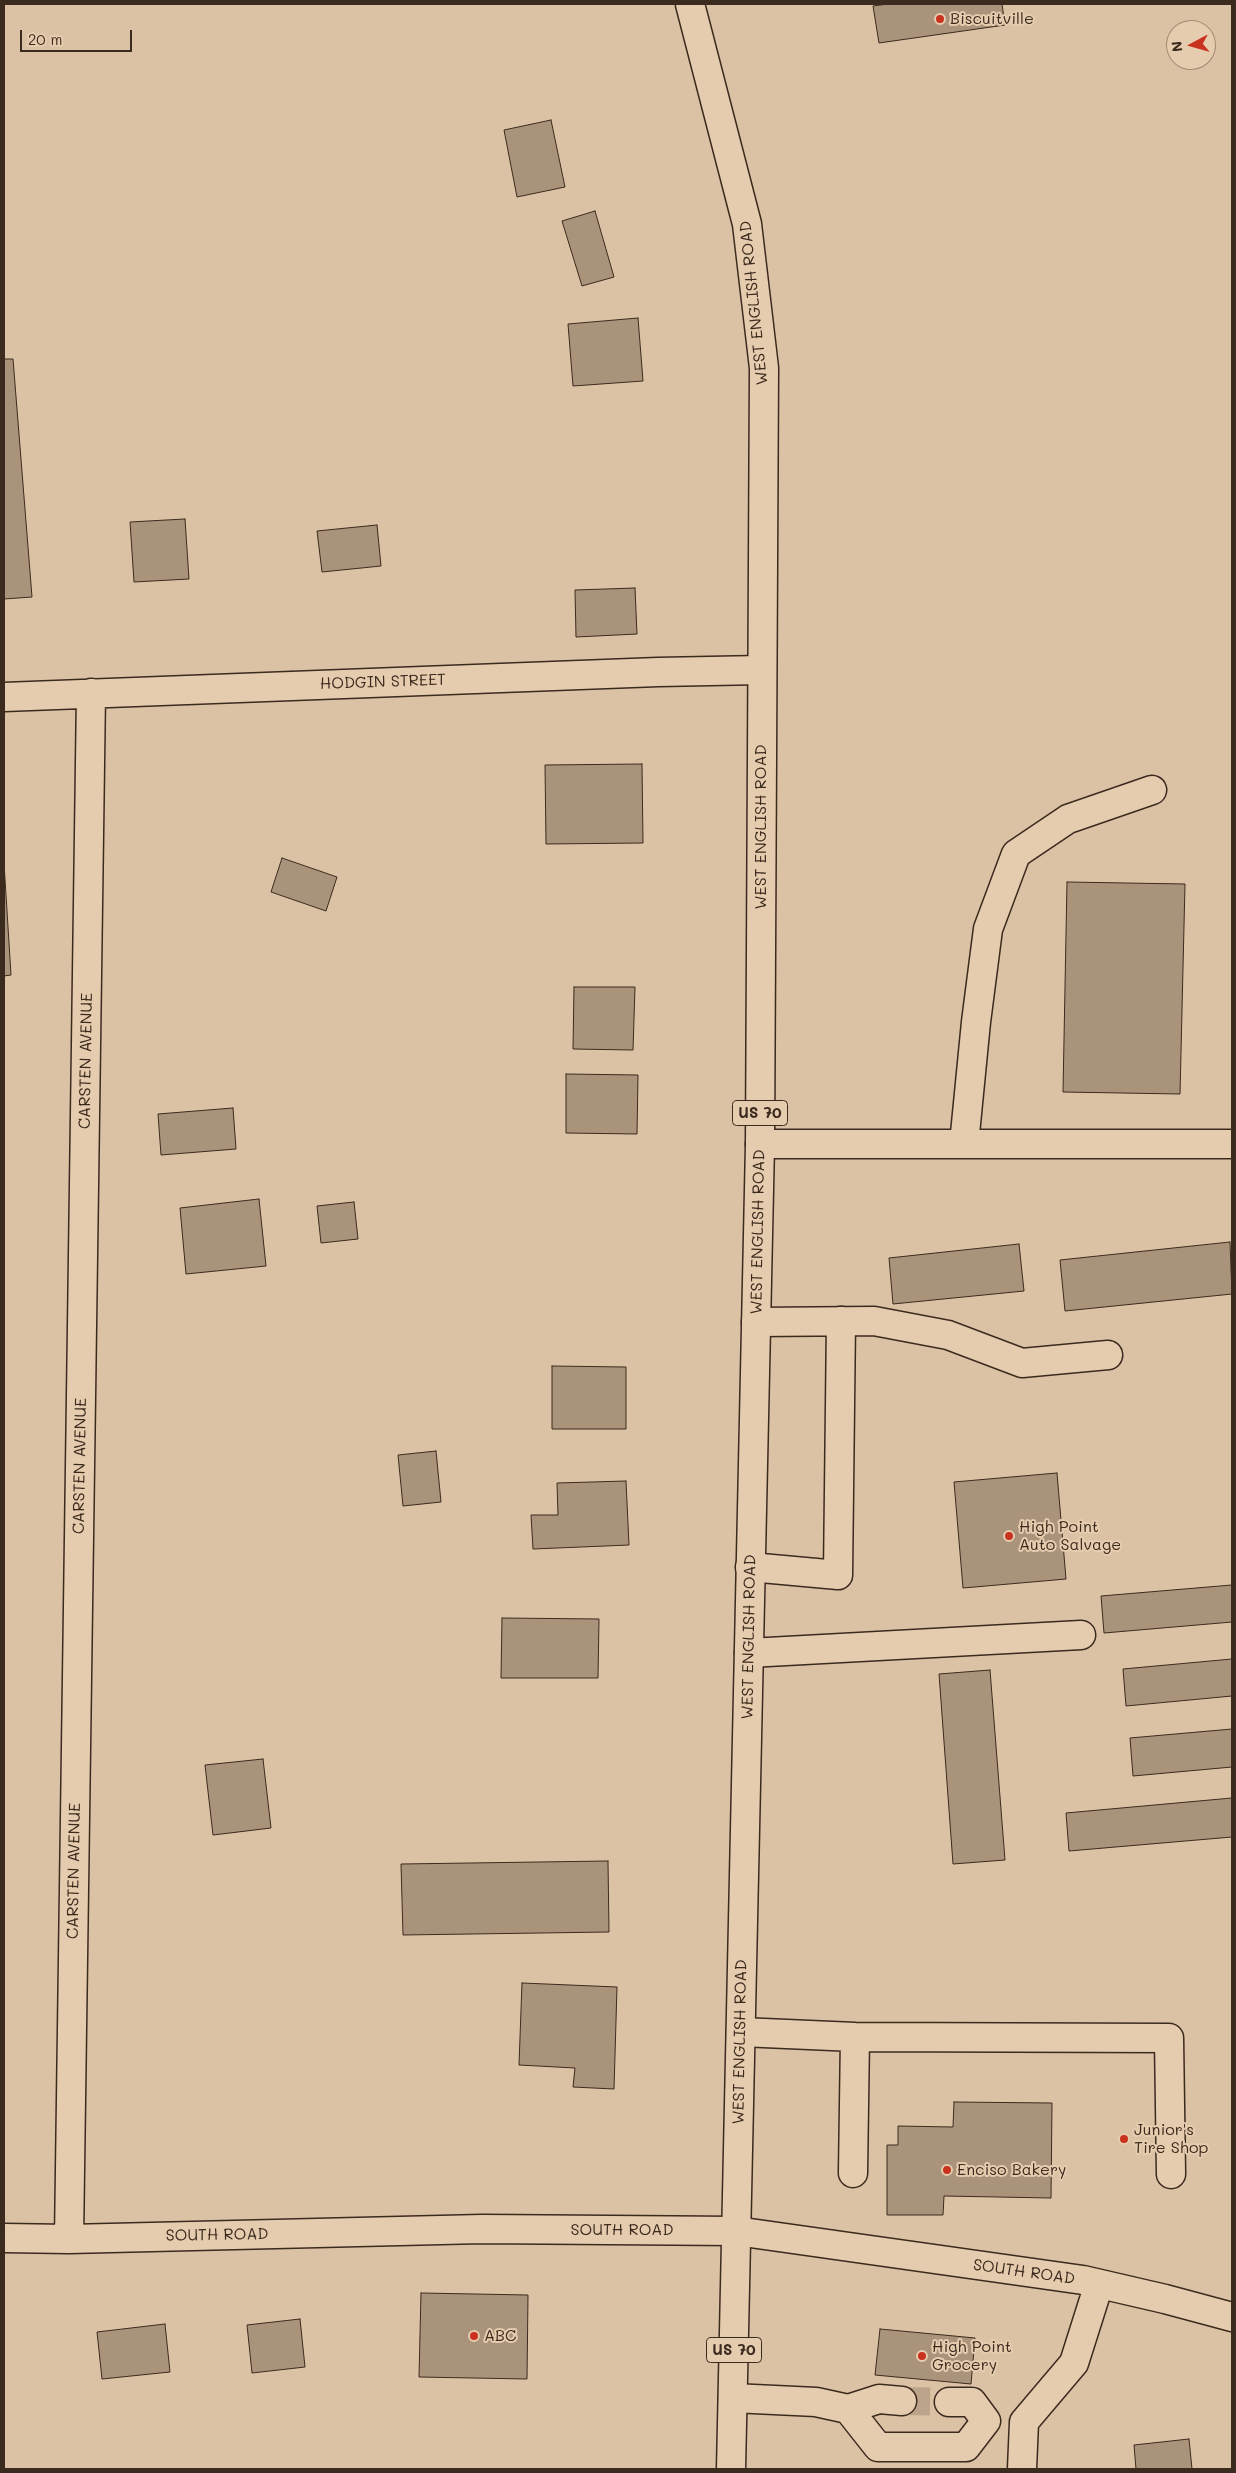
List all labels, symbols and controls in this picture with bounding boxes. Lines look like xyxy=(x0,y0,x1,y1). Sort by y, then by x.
place label: Biscuitville xyxy=(950,9,1034,29)
marker: Biscuitville xyxy=(934,13,946,25)
scale bar xyxy=(22,20,135,52)
north arrow xyxy=(1166,20,1216,70)
text: 20 m xyxy=(28,29,62,49)
text: N xyxy=(1167,40,1187,53)
street label: WEST ENGLISH ROAD xyxy=(736,220,772,386)
street label: HODGIN STREET xyxy=(320,670,446,694)
street label: WEST ENGLISH ROAD xyxy=(751,744,771,910)
street label: CARSTEN AVENUE xyxy=(75,993,97,1129)
road number: US 70 xyxy=(732,1100,788,1126)
street label: WEST ENGLISH ROAD xyxy=(747,1149,769,1315)
street label: CARSTEN AVENUE xyxy=(69,1398,91,1534)
place label: High Point Auto Salvage xyxy=(1019,1517,1121,1555)
marker: High Point Auto Salvage xyxy=(1003,1530,1015,1542)
street label: WEST ENGLISH ROAD xyxy=(738,1554,760,1720)
street label: CARSTEN AVENUE xyxy=(63,1803,85,1939)
street label: WEST ENGLISH ROAD xyxy=(729,1959,751,2125)
place label: Junior's Tire Shop xyxy=(1134,2120,1208,2158)
marker: Junior's Tire Shop xyxy=(1118,2133,1130,2145)
place label: Enciso Bakery xyxy=(957,2160,1066,2180)
marker: Enciso Bakery xyxy=(941,2164,953,2176)
street label: SOUTH ROAD xyxy=(571,2220,673,2240)
street label: SOUTH ROAD xyxy=(165,2225,269,2245)
street label: SOUTH ROAD xyxy=(972,2255,1076,2289)
place label: ABC xyxy=(484,2326,516,2346)
marker: ABC xyxy=(468,2330,480,2342)
place label: High Point Grocery xyxy=(932,2337,1012,2375)
road number: US 70 xyxy=(706,2338,762,2362)
marker: High Point Grocery xyxy=(916,2350,928,2362)

